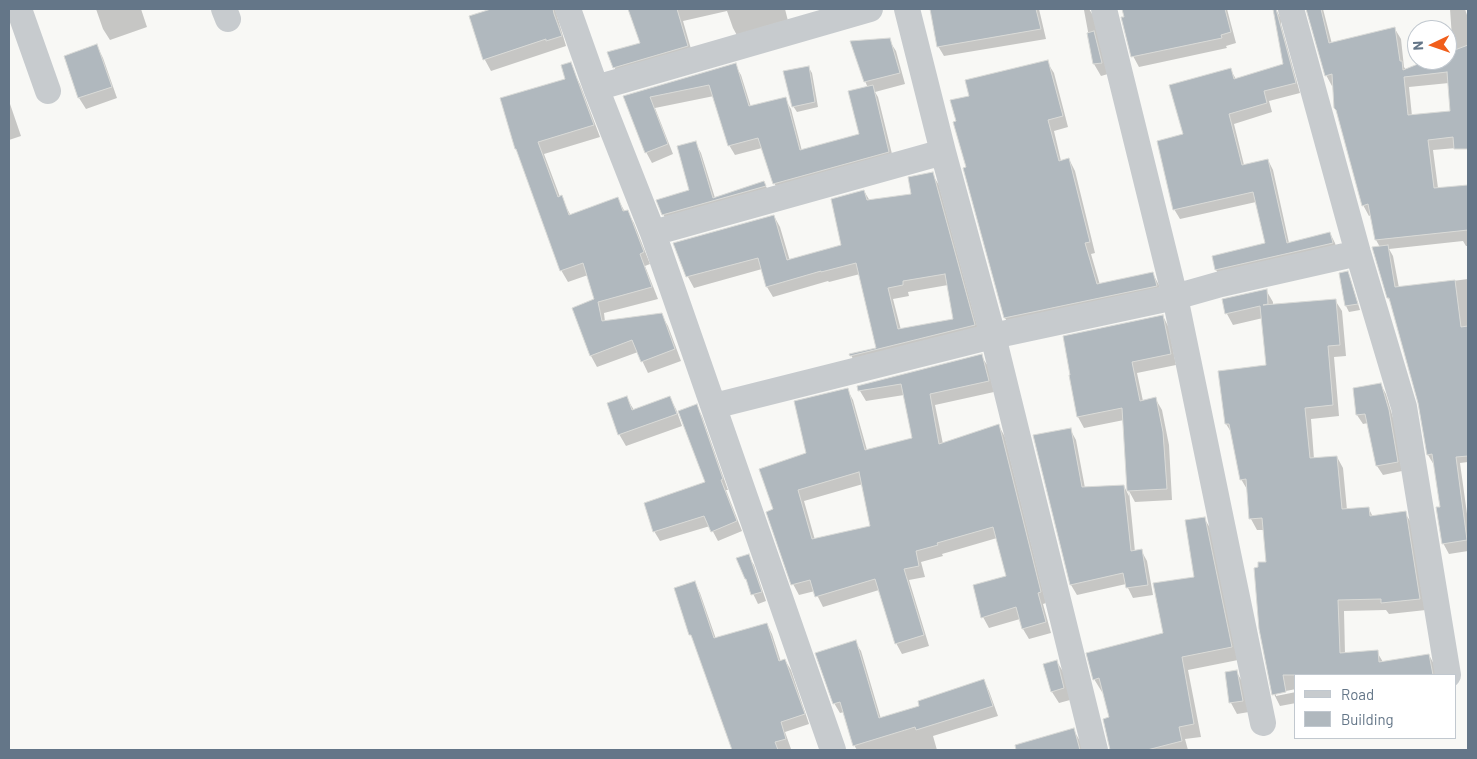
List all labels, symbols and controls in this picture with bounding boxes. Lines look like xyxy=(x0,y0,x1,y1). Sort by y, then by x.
north arrow xyxy=(1407,20,1457,70)
text: N xyxy=(1409,41,1426,51)
legend xyxy=(1294,674,1457,739)
text: Road xyxy=(1341,685,1374,703)
text: Building xyxy=(1341,710,1394,728)

